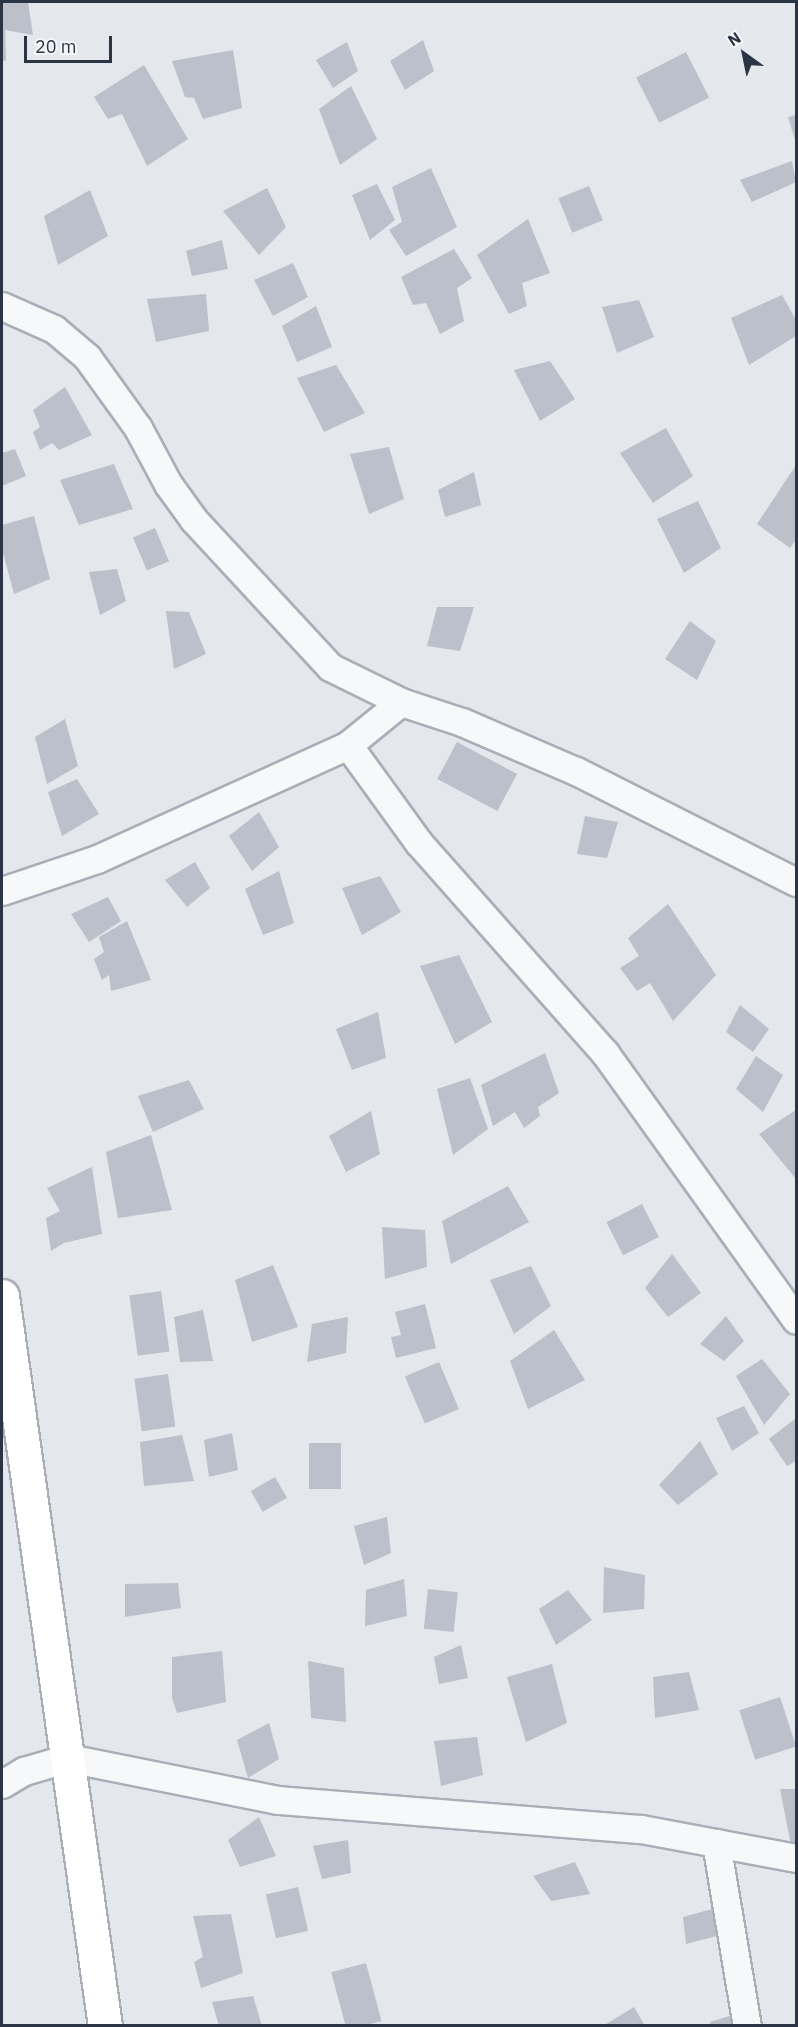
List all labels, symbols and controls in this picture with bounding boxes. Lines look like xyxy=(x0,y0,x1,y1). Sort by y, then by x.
scale bar xyxy=(27,24,116,62)
north arrow xyxy=(714,24,774,84)
text: N xyxy=(724,27,745,50)
text: 20 m xyxy=(35,35,77,58)

